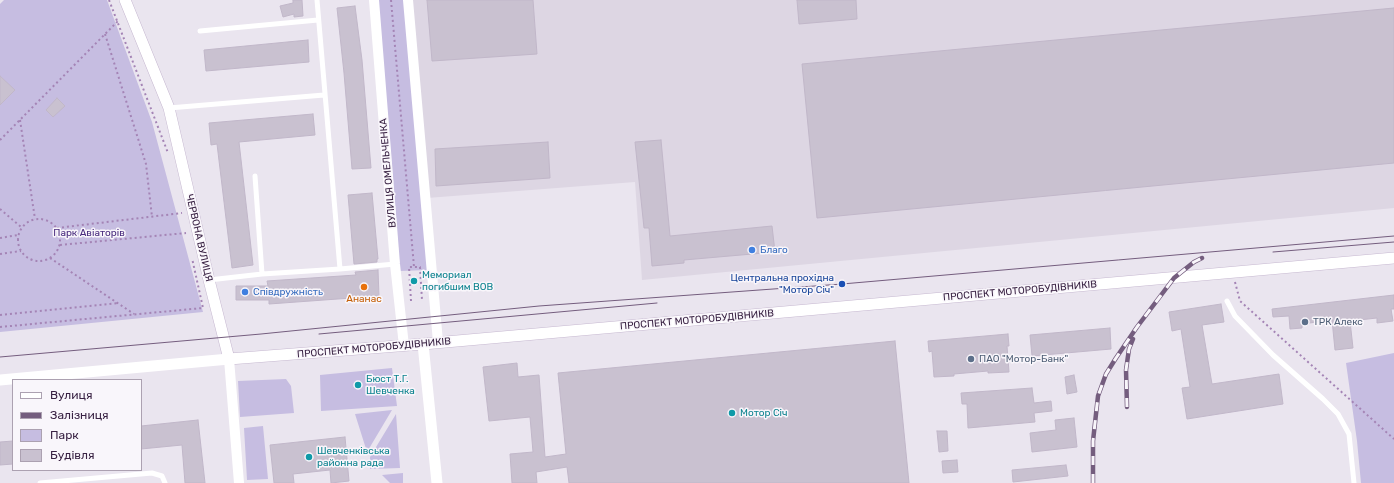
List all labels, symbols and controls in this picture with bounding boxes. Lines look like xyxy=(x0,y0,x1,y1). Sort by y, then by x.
street label: ВУЛИЦЯ ОМЕЛЬЧЕНКА xyxy=(377,118,399,228)
street label: ЧЕРВОНА ВУЛИЦЯ xyxy=(183,193,215,283)
park label: Парк Авіаторів xyxy=(53,227,125,239)
place label: Благо xyxy=(760,244,788,256)
marker: Благо xyxy=(747,245,757,255)
place label: Мемориал погибшим ВОВ xyxy=(422,269,493,292)
place label: Центральна прохідна "Мотор Січ" xyxy=(731,272,834,296)
marker: Мемориал погибшим ВОВ xyxy=(409,276,419,286)
street label: ПРОСПЕКТ МОТОРОБУДІВНИКІВ xyxy=(943,278,1097,304)
marker: Центральна прохідна "Мотор Січ" xyxy=(837,279,847,289)
marker: Ананас xyxy=(359,282,369,292)
place label: Співдружність xyxy=(253,286,323,298)
marker: Співдружність xyxy=(240,287,250,297)
place label: Ананас xyxy=(346,293,382,305)
street label: ПРОСПЕКТ МОТОРОБУДІВНИКІВ xyxy=(620,307,774,333)
place label: ТРК Алекс xyxy=(1313,316,1363,328)
marker: ТРК Алекс xyxy=(1300,317,1310,327)
street label: ПРОСПЕКТ МОТОРОБУДІВНИКІВ xyxy=(297,335,451,361)
place label: ПАО "Мотор-Банк" xyxy=(979,353,1068,365)
marker: ПАО "Мотор-Банк" xyxy=(966,354,976,364)
place label: Бюст Т.Г. Шевченка xyxy=(366,373,415,396)
legend xyxy=(12,379,142,471)
marker: Бюст Т.Г. Шевченка xyxy=(353,380,363,390)
text: Вулиця xyxy=(50,388,92,402)
place label: Мотор Січ xyxy=(740,407,788,419)
text: Залізниця xyxy=(50,408,109,422)
marker: Мотор Січ xyxy=(727,408,737,418)
text: Парк xyxy=(50,428,79,442)
place label: Шевченківська районна рада xyxy=(317,445,390,468)
text: Будівля xyxy=(50,448,95,462)
marker: Шевченківська районна рада xyxy=(304,452,314,462)

